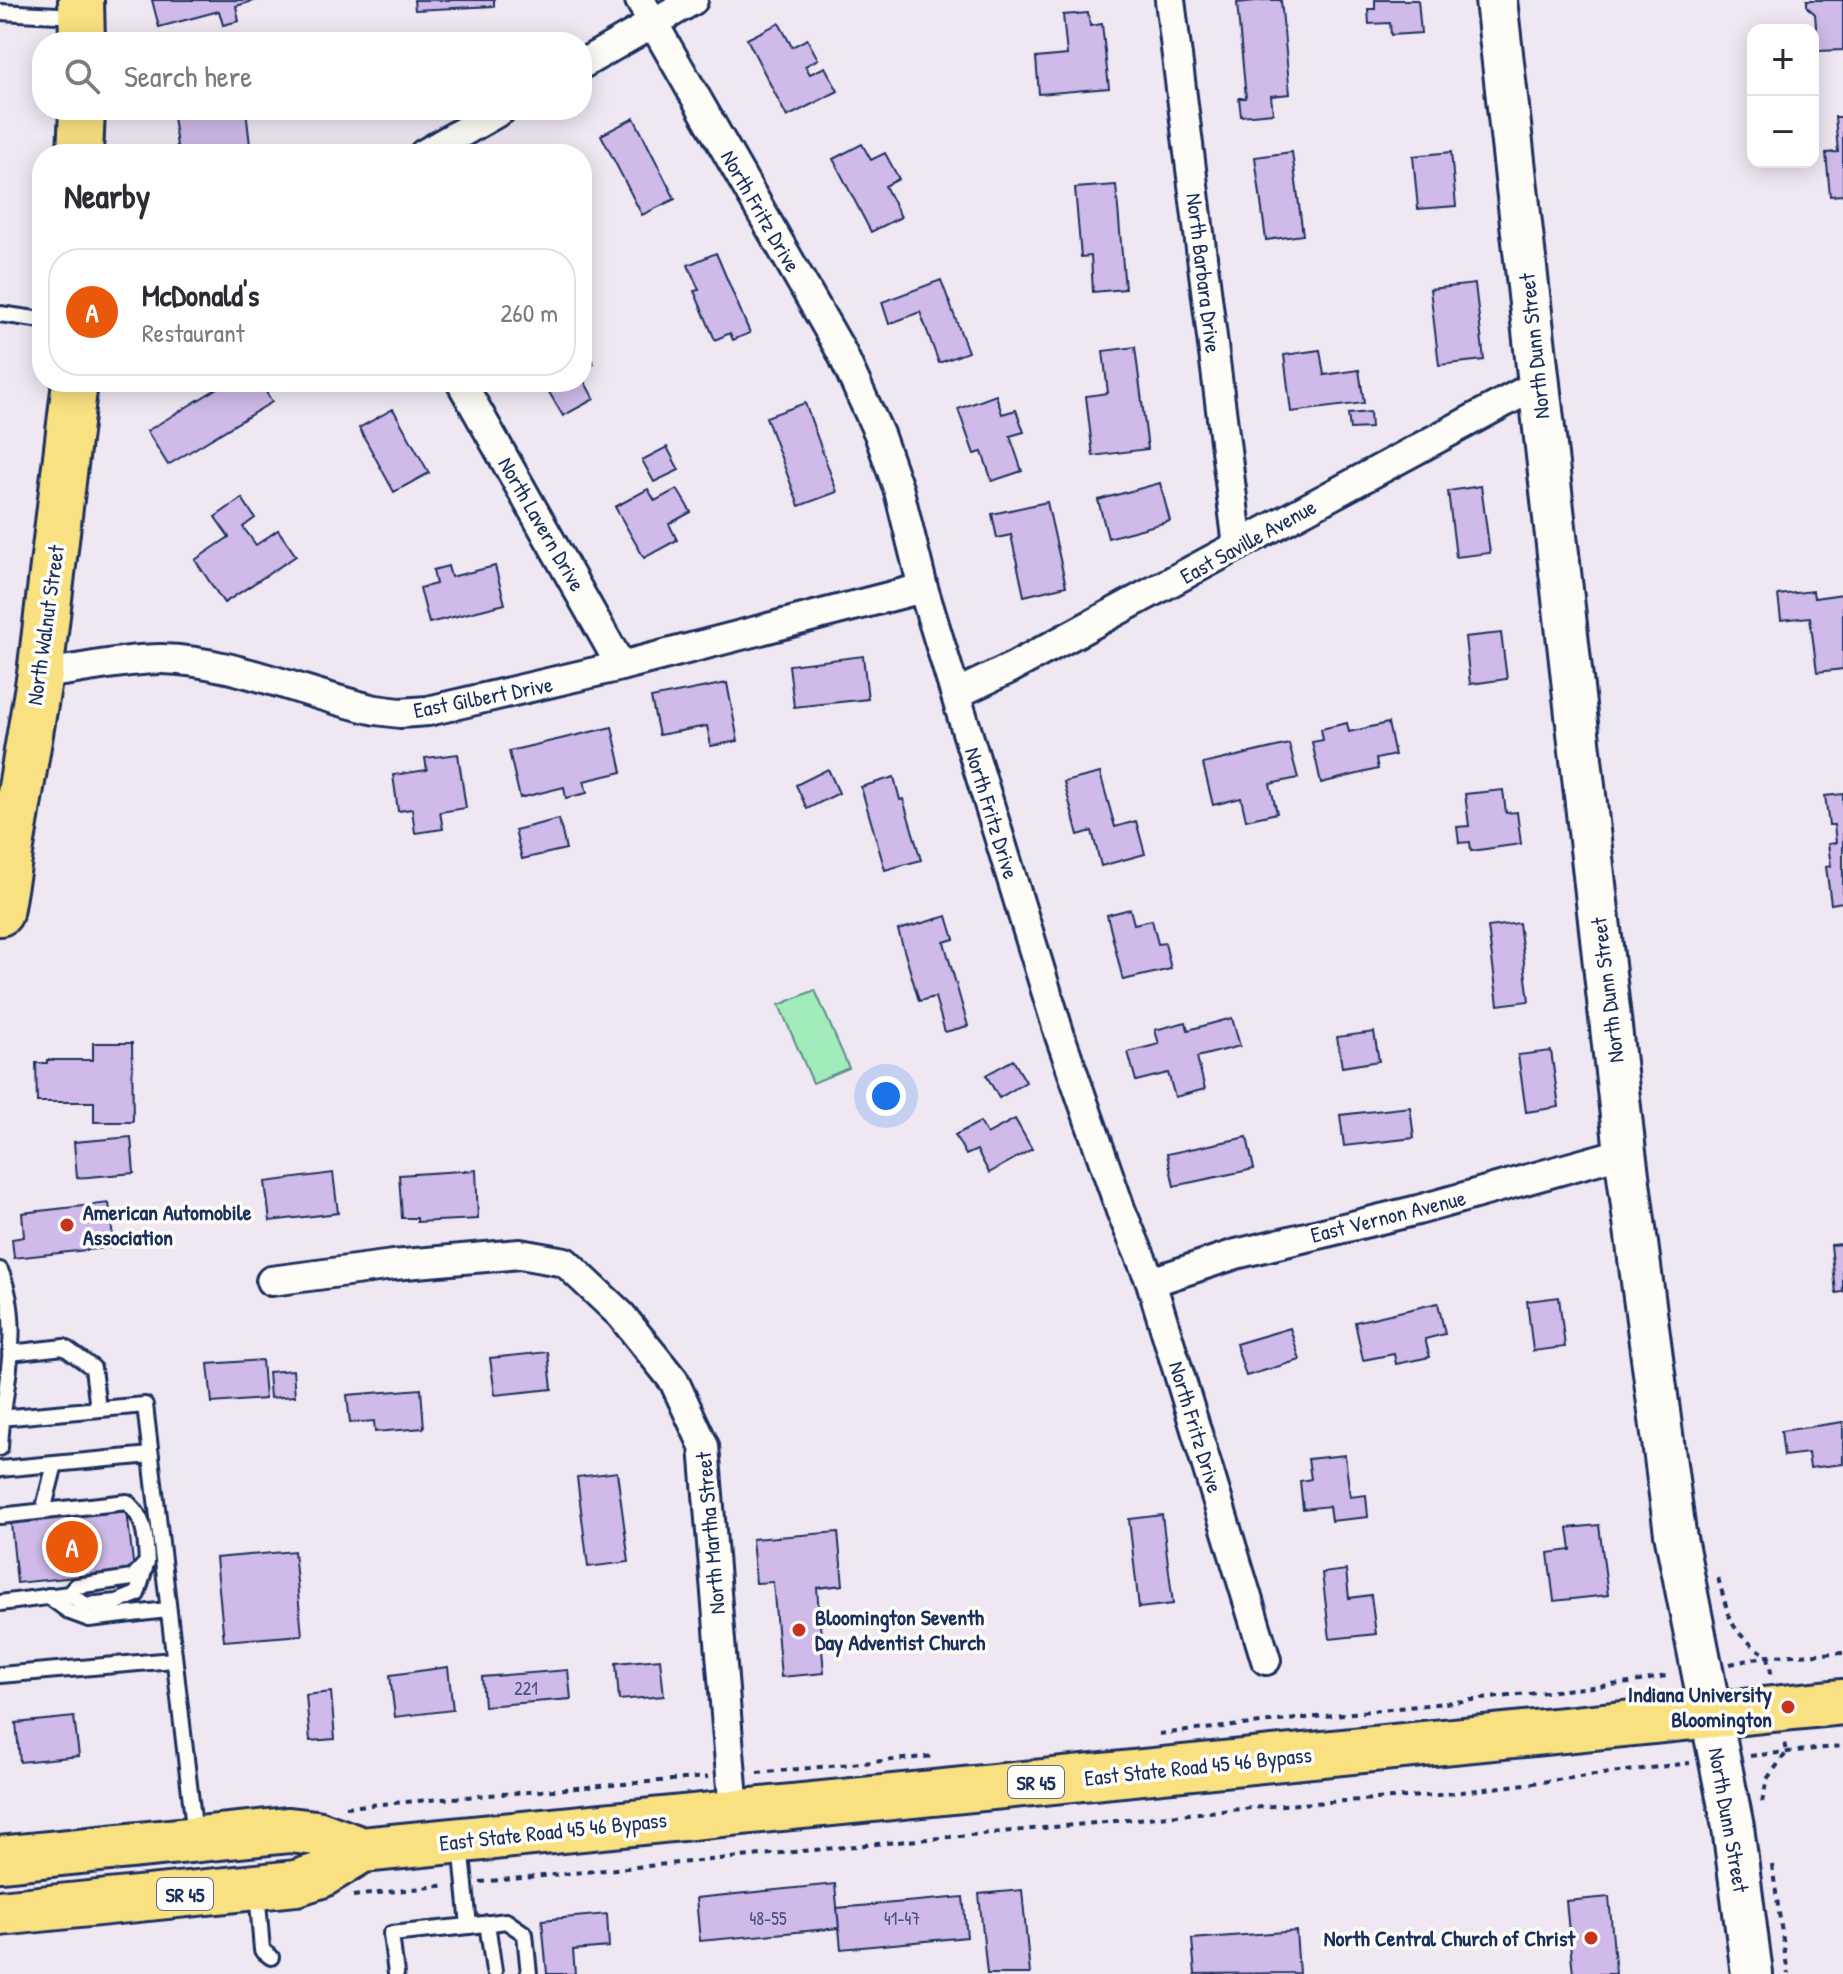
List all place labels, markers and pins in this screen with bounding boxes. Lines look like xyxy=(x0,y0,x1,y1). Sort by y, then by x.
place label: American Automobile Association xyxy=(83,1197,252,1252)
marker: American Automobile Association xyxy=(58,1216,76,1234)
pin: A xyxy=(46,1517,98,1577)
place label: Bloomington Seventh Day Adventist Church xyxy=(815,1602,986,1658)
marker: Bloomington Seventh Day Adventist Church xyxy=(790,1621,808,1639)
place label: Indiana University Bloomington xyxy=(1628,1679,1773,1735)
marker: Indiana University Bloomington xyxy=(1779,1698,1797,1716)
place label: North Central Church of Christ xyxy=(1324,1923,1576,1953)
marker: North Central Church of Christ xyxy=(1582,1929,1600,1947)

